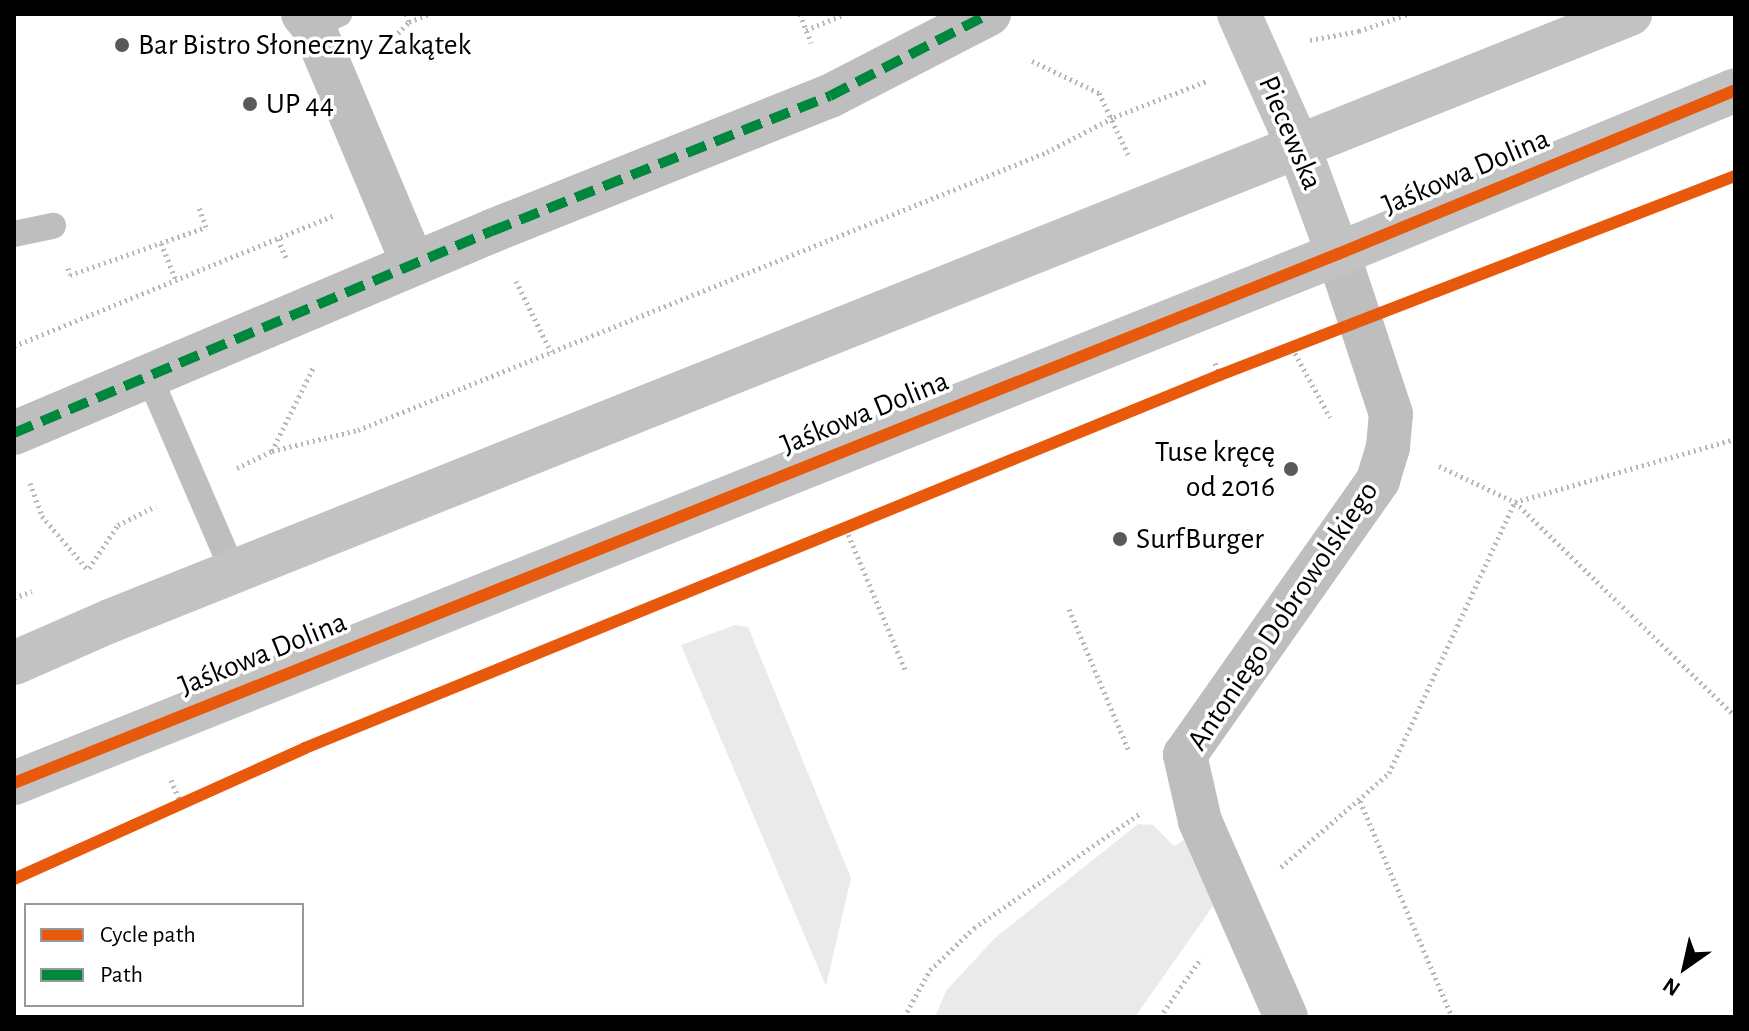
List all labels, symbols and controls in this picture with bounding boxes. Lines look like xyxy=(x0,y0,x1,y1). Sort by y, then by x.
place label: Bar Bistro Słoneczny Zakątek xyxy=(138,27,471,63)
marker: Bar Bistro Słoneczny Zakątek xyxy=(113,36,131,54)
street label: Piecewska xyxy=(1250,71,1330,195)
place label: UP 44 xyxy=(266,86,334,122)
marker: UP 44 xyxy=(241,95,259,113)
street label: Jaśkowa Dolina xyxy=(1377,121,1555,223)
street label: Jaśkowa Dolina xyxy=(776,363,954,463)
place label: Tuse kręcę od 2016 xyxy=(1155,434,1275,504)
marker: Tuse kręcę od 2016 xyxy=(1282,460,1300,478)
street label: Antoniego Dobrowolskiego xyxy=(1180,475,1386,757)
place label: SurfBurger xyxy=(1136,521,1264,557)
marker: SurfBurger xyxy=(1111,530,1129,548)
street label: Jaśkowa Dolina xyxy=(174,604,352,704)
legend xyxy=(24,903,304,1007)
text: Cycle path xyxy=(100,923,196,947)
north arrow xyxy=(1645,927,1725,1007)
text: Path xyxy=(100,963,143,987)
text: N xyxy=(1659,974,1684,1000)

